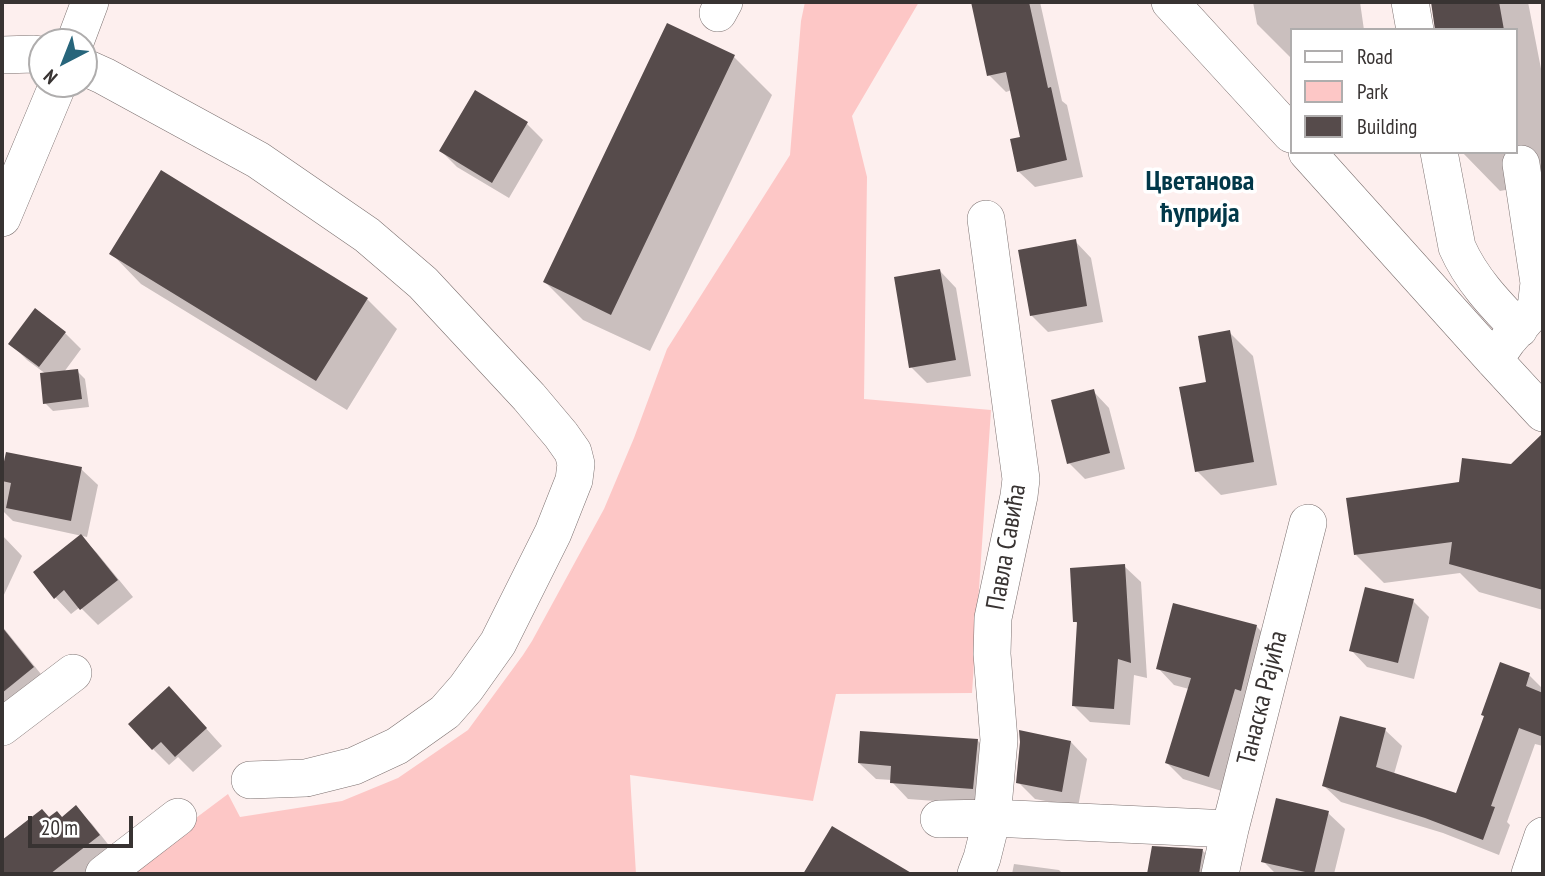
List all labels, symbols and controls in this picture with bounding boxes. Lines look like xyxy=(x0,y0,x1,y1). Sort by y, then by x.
north arrow xyxy=(28,28,98,98)
legend xyxy=(1290,28,1517,154)
text: Road xyxy=(1357,43,1393,70)
text: N xyxy=(38,65,62,89)
text: Park xyxy=(1357,78,1388,105)
text: Building xyxy=(1357,113,1417,140)
district label: Цветанова ћуприја xyxy=(1146,165,1254,231)
street label: Павла Савића xyxy=(981,482,1033,612)
street label: Танаска Рајића xyxy=(1231,628,1295,768)
scale bar xyxy=(32,802,136,846)
text: 20 m xyxy=(41,814,78,841)

